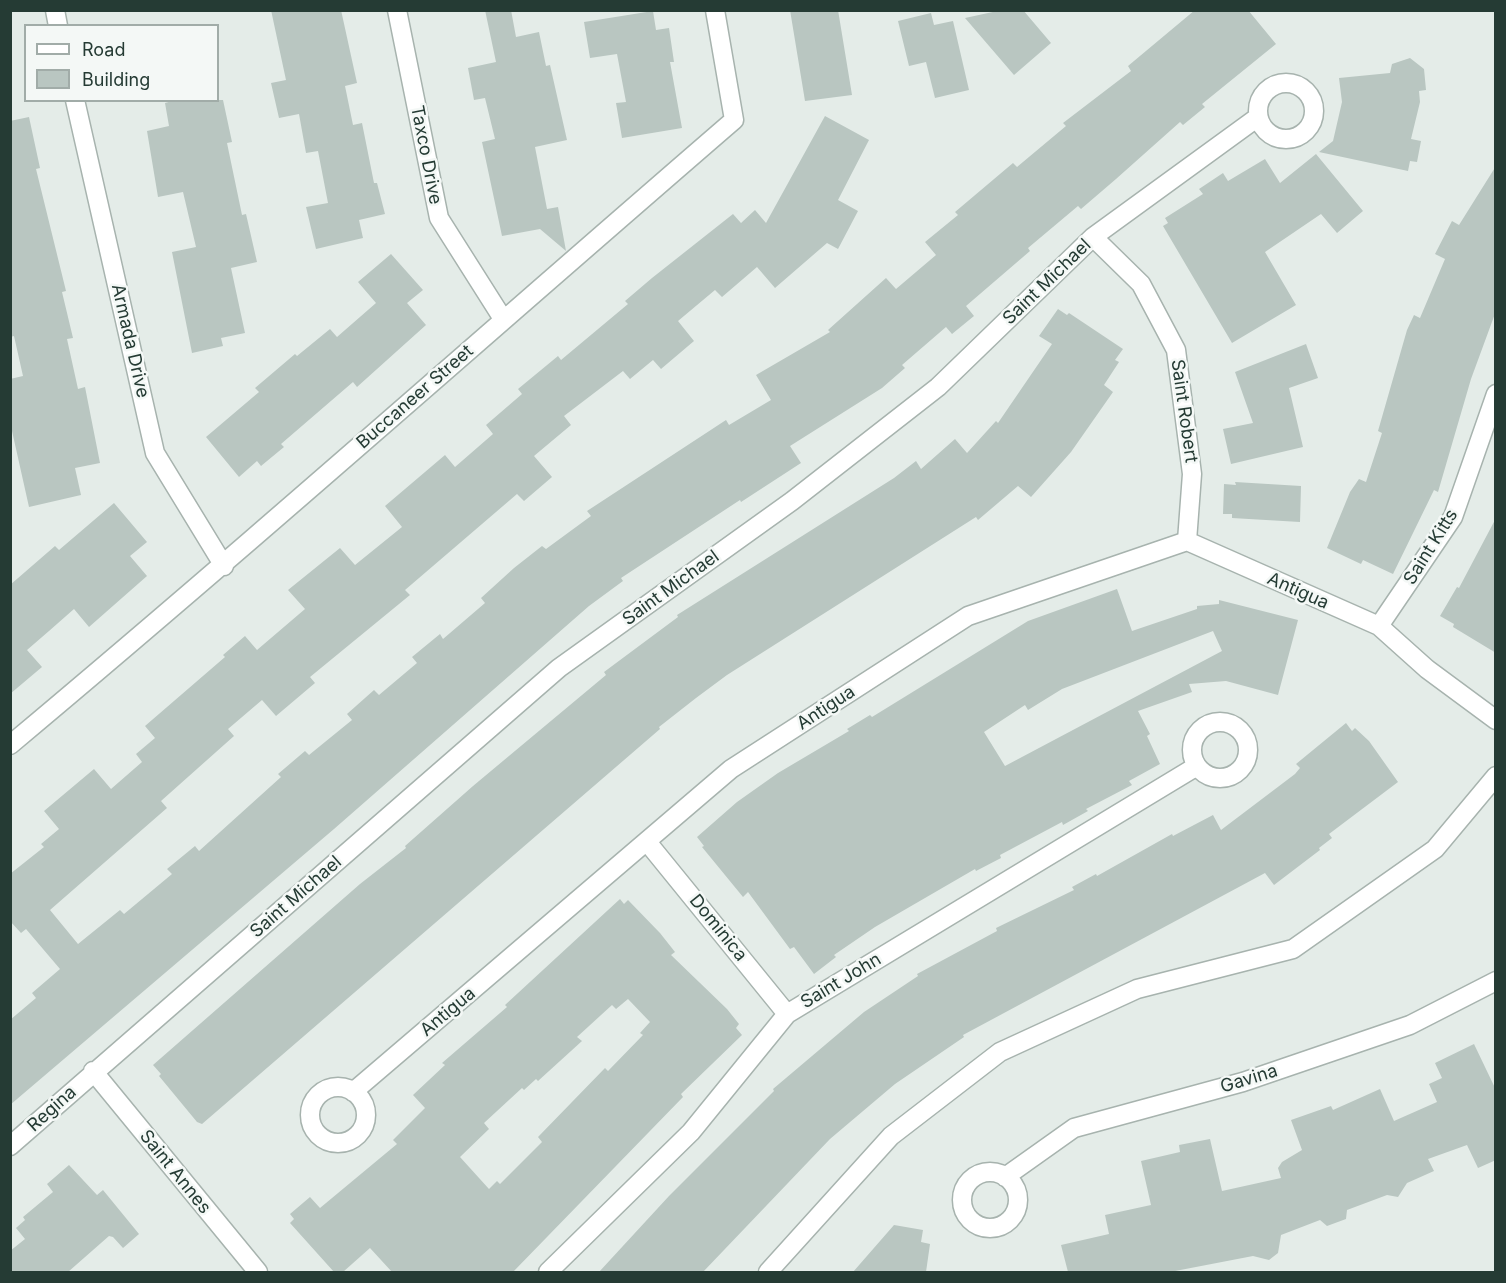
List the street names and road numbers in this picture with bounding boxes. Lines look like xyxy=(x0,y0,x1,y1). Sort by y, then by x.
street label: Taxco Drive xyxy=(406,104,446,206)
street label: Saint Michael xyxy=(998,235,1096,329)
street label: Armada Drive xyxy=(106,282,154,400)
street label: Buccaneer Street xyxy=(352,340,478,454)
street label: Saint Robert xyxy=(1166,358,1202,464)
street label: Saint Kitts xyxy=(1399,505,1463,589)
street label: Saint Michael xyxy=(618,546,724,630)
street label: Antigua xyxy=(1264,568,1332,614)
street label: Antigua xyxy=(793,681,859,735)
street label: Saint Michael xyxy=(246,851,346,943)
street label: Dominica xyxy=(685,890,751,966)
street label: Saint John xyxy=(797,949,885,1013)
street label: Antigua xyxy=(416,983,480,1041)
street label: Gavina xyxy=(1218,1060,1280,1098)
street label: Regina xyxy=(23,1082,81,1136)
street label: Saint Annes xyxy=(135,1126,215,1218)

